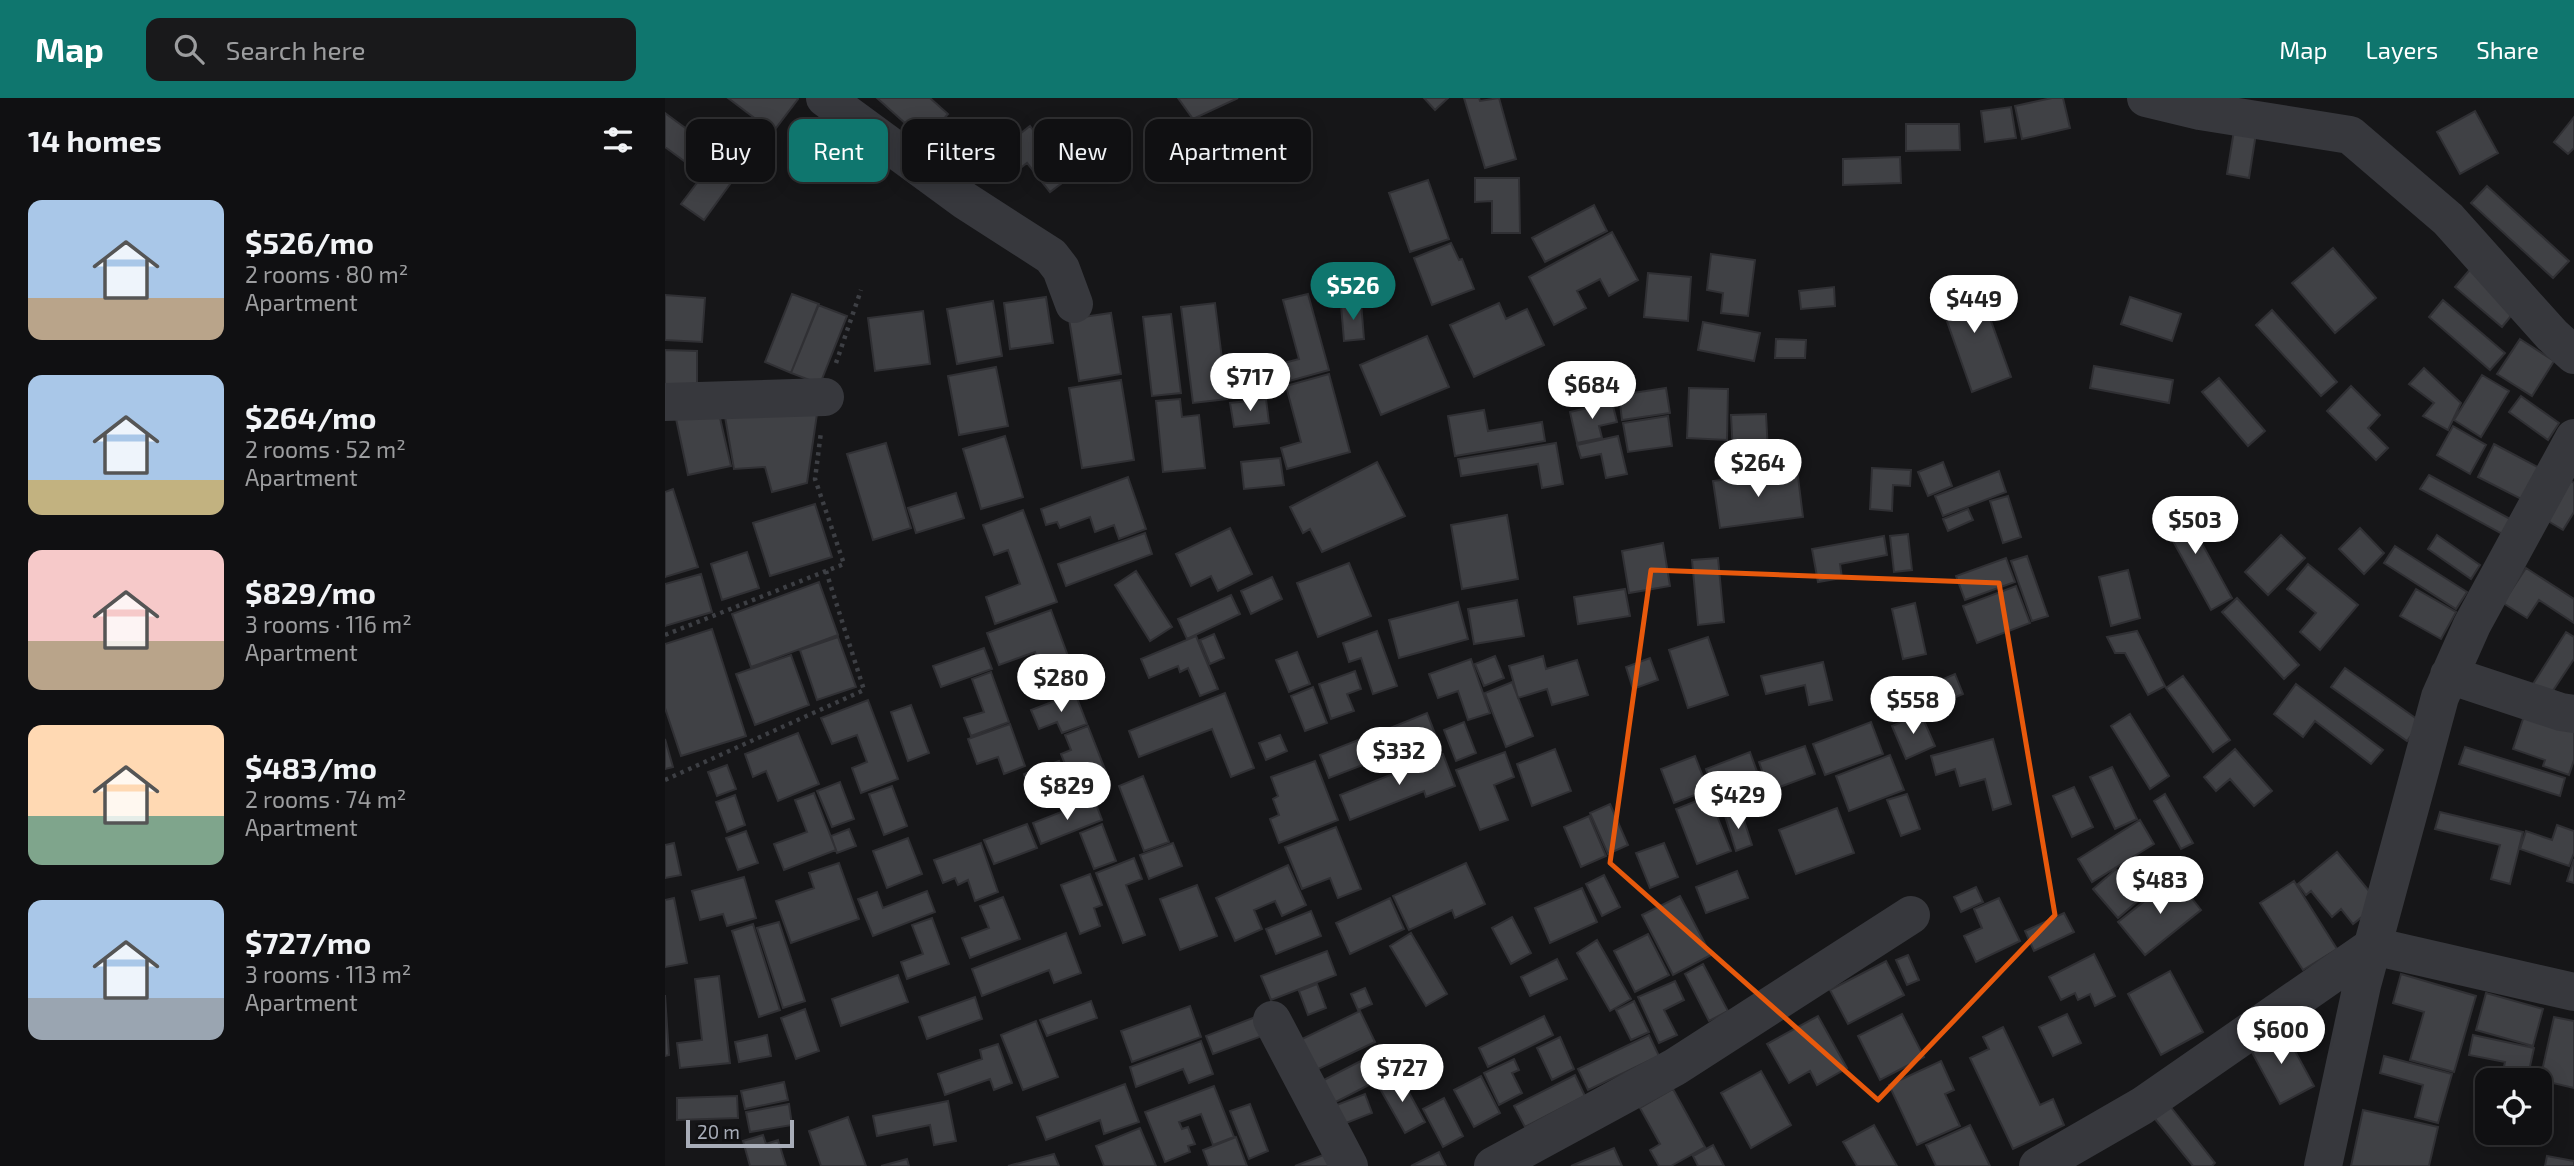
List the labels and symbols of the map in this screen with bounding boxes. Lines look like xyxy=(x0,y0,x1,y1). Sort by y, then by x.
pin: $526 xyxy=(1312,262,1394,322)
pin: $449 xyxy=(1933,275,2015,335)
pin: $717 xyxy=(1209,354,1291,413)
pin: $684 xyxy=(1551,362,1633,421)
pin: $264 xyxy=(1717,440,1799,499)
pin: $503 xyxy=(2154,496,2236,556)
pin: $280 xyxy=(1020,654,1102,714)
pin: $558 xyxy=(1872,676,1954,736)
pin: $332 xyxy=(1358,728,1440,787)
pin: $829 xyxy=(1026,762,1108,822)
pin: $429 xyxy=(1697,772,1779,831)
pin: $483 xyxy=(2119,856,2201,916)
pin: $600 xyxy=(2240,1006,2322,1066)
pin: $727 xyxy=(1361,1044,1443,1104)
scale bar xyxy=(686,1117,795,1149)

